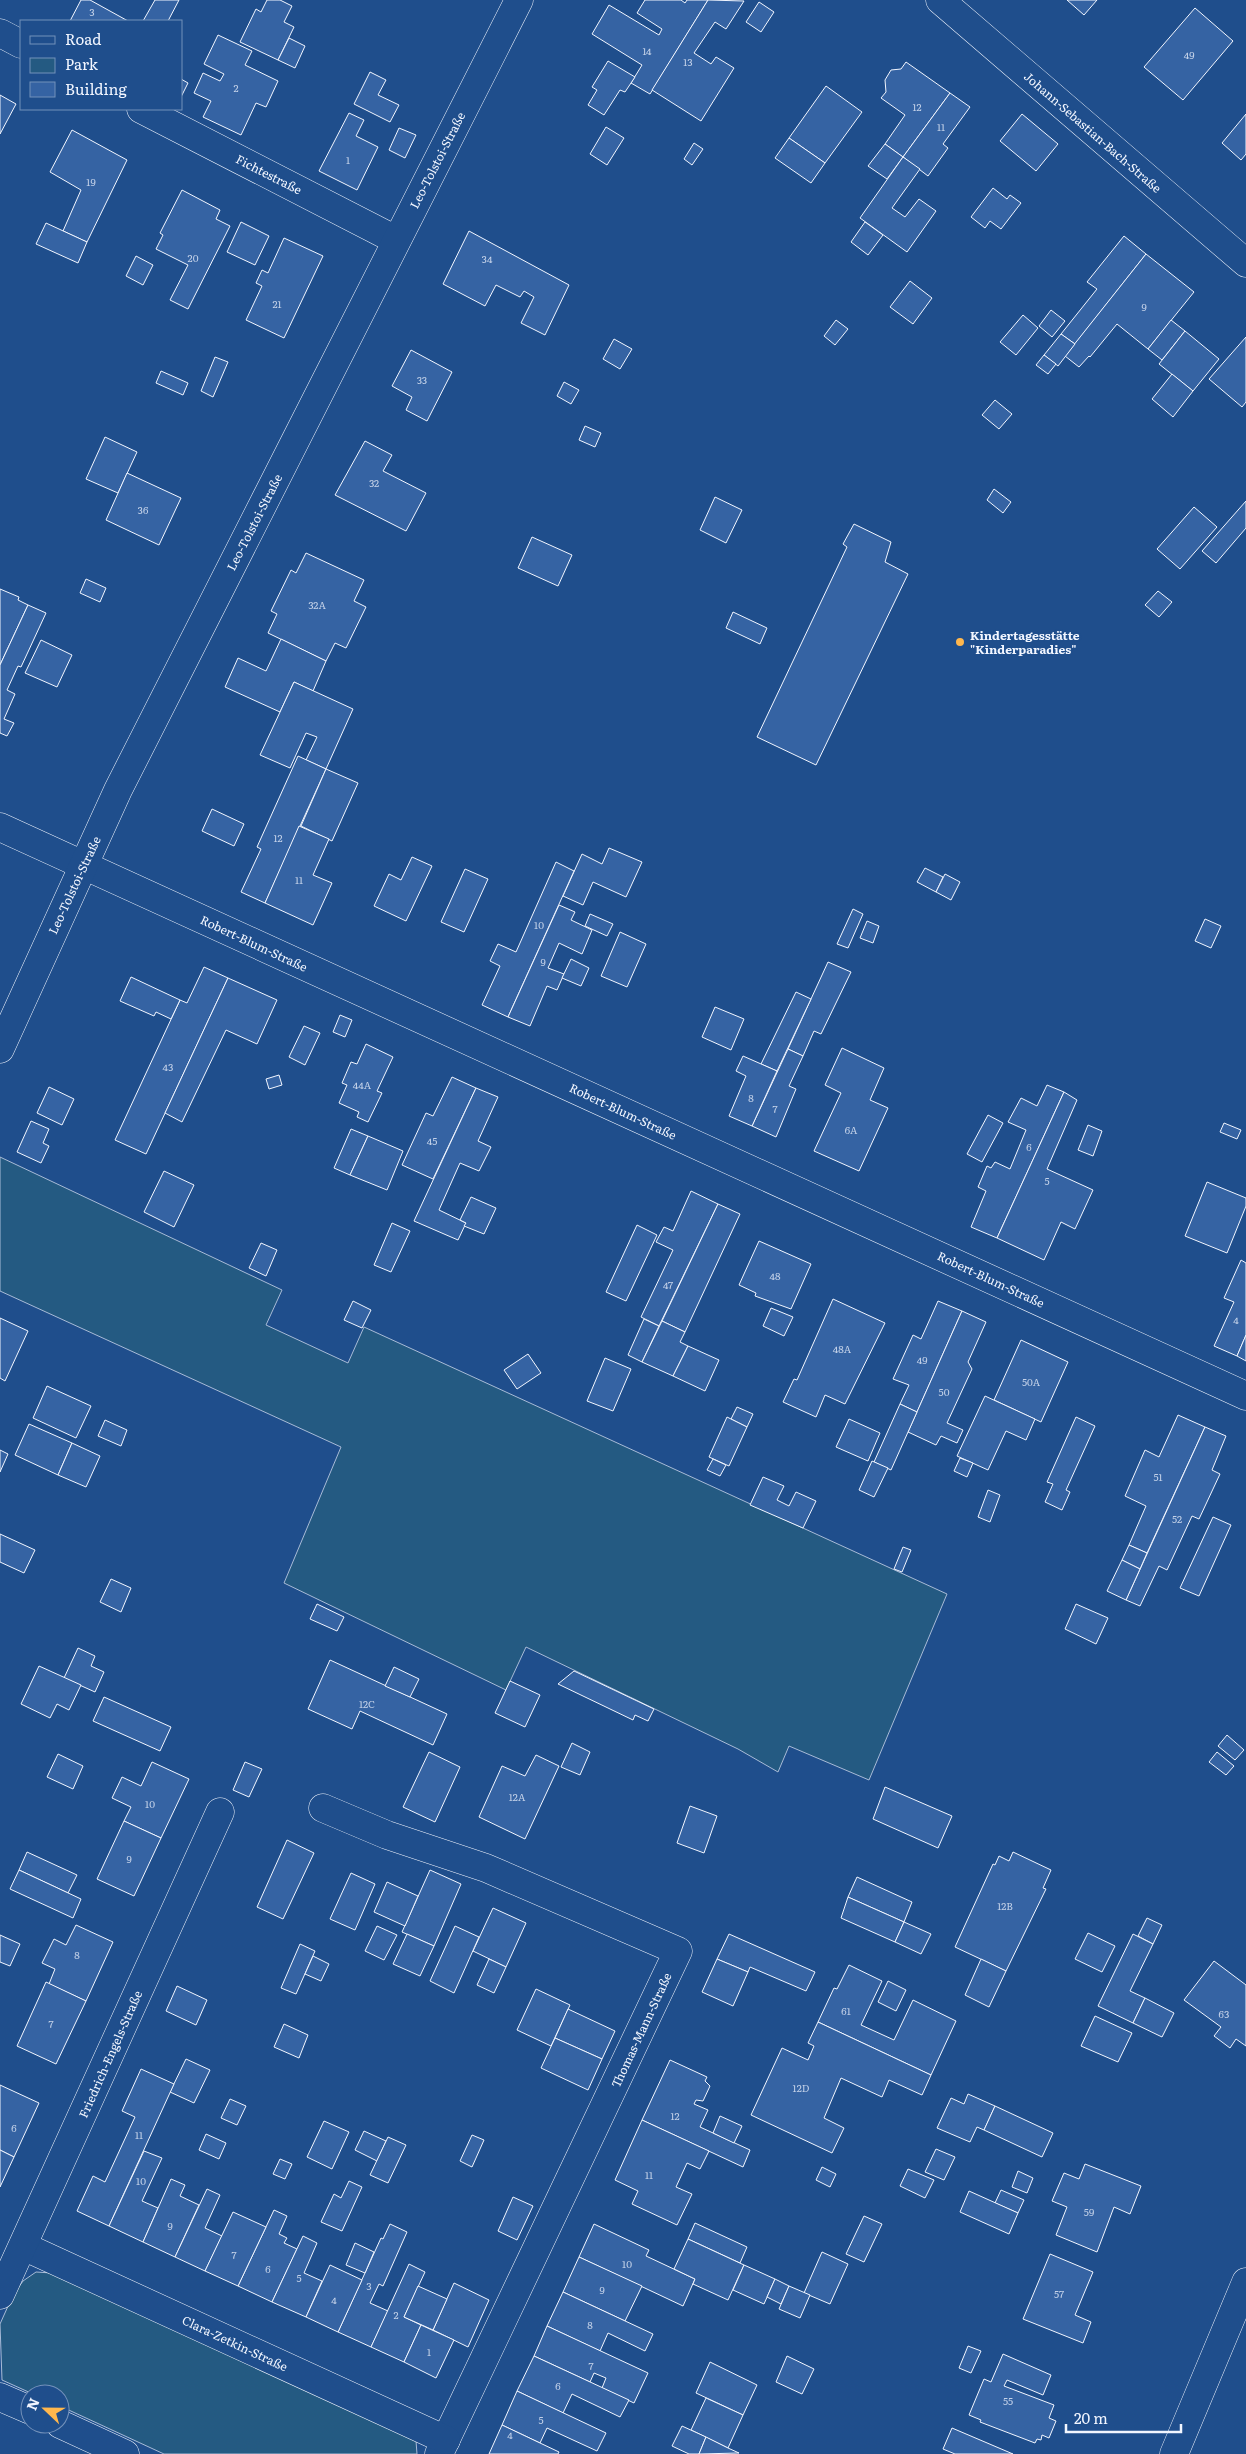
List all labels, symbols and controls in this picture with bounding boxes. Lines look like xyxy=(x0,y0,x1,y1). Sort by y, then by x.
house number: 3 xyxy=(89,4,95,19)
legend xyxy=(20,20,182,110)
text: Road xyxy=(65,27,101,50)
house number: 14 xyxy=(642,43,652,58)
house number: 49 xyxy=(1184,47,1194,62)
text: Park xyxy=(65,52,99,75)
house number: 13 xyxy=(683,54,693,69)
street label: Johann-Sebastian-Bach-Straße xyxy=(1020,67,1166,197)
text: Building xyxy=(65,77,127,100)
house number: 2 xyxy=(233,80,239,95)
house number: 12 xyxy=(912,99,922,114)
street label: Leo-Tolstoi-Straße xyxy=(405,109,469,211)
house number: 11 xyxy=(937,119,945,134)
street label: Fichtestraße xyxy=(233,150,305,198)
house number: 1 xyxy=(346,152,350,167)
house number: 19 xyxy=(86,174,96,189)
house number: 20 xyxy=(188,250,199,265)
house number: 34 xyxy=(482,251,493,266)
house number: 21 xyxy=(272,296,282,311)
house number: 9 xyxy=(1141,299,1147,314)
house number: 33 xyxy=(417,372,427,387)
street label: Leo-Tolstoi-Straße xyxy=(222,471,286,573)
house number: 32 xyxy=(369,475,379,490)
house number: 36 xyxy=(138,502,149,517)
house number: 32A xyxy=(308,597,326,612)
place label: Kindertagesstätte "Kinderparadies" xyxy=(970,626,1080,658)
marker: Kindertagesstätte "Kinderparadies" xyxy=(954,636,966,648)
house number: 12 xyxy=(273,830,283,845)
street label: Leo-Tolstoi-Straße xyxy=(43,833,105,937)
house number: 11 xyxy=(295,872,303,887)
street label: Robert-Blum-Straße xyxy=(198,910,310,976)
house number: 10 xyxy=(534,917,544,932)
house number: 9 xyxy=(540,954,546,969)
house number: 43 xyxy=(163,1059,173,1074)
house number: 44A xyxy=(353,1077,372,1092)
street label: Robert-Blum-Straße xyxy=(567,1078,679,1144)
house number: 8 xyxy=(748,1090,754,1105)
house number: 7 xyxy=(772,1101,778,1116)
house number: 6A xyxy=(845,1122,858,1137)
house number: 45 xyxy=(427,1133,437,1148)
house number: 6 xyxy=(1026,1139,1032,1154)
house number: 5 xyxy=(1044,1173,1050,1188)
street label: Robert-Blum-Straße xyxy=(935,1246,1047,1312)
house number: 48 xyxy=(769,1268,781,1283)
house number: 47 xyxy=(663,1277,673,1292)
house number: 4 xyxy=(1233,1312,1239,1327)
house number: 48A xyxy=(833,1341,852,1356)
house number: 49 xyxy=(917,1352,927,1367)
house number: 50A xyxy=(1022,1374,1041,1389)
house number: 50 xyxy=(939,1384,950,1399)
house number: 51 xyxy=(1153,1469,1163,1484)
house number: 52 xyxy=(1172,1511,1182,1526)
house number: 12C xyxy=(359,1696,375,1711)
house number: 12A xyxy=(509,1789,526,1804)
house number: 10 xyxy=(145,1796,155,1811)
house number: 9 xyxy=(126,1851,132,1866)
house number: 12B xyxy=(997,1898,1013,1913)
house number: 8 xyxy=(74,1947,80,1962)
street label: Thomas-Mann-Straße xyxy=(606,1969,676,2091)
street label: Friedrich-Engels-Straße xyxy=(74,1987,146,2121)
house number: 61 xyxy=(841,2003,851,2018)
house number: 63 xyxy=(1219,2006,1229,2021)
house number: 7 xyxy=(48,2016,54,2031)
house number: 12D xyxy=(793,2080,810,2095)
house number: 12 xyxy=(670,2108,680,2123)
house number: 6 xyxy=(11,2120,17,2135)
house number: 11 xyxy=(135,2127,143,2142)
house number: 11 xyxy=(645,2167,653,2182)
house number: 10 xyxy=(136,2173,146,2188)
house number: 59 xyxy=(1084,2204,1094,2219)
house number: 9 xyxy=(167,2218,173,2233)
house number: 7 xyxy=(231,2247,237,2262)
house number: 10 xyxy=(622,2256,632,2271)
house number: 6 xyxy=(265,2261,271,2276)
house number: 5 xyxy=(296,2270,302,2285)
house number: 3 xyxy=(366,2278,372,2293)
house number: 9 xyxy=(599,2282,605,2297)
house number: 57 xyxy=(1054,2286,1064,2301)
house number: 4 xyxy=(331,2292,337,2307)
house number: 2 xyxy=(393,2307,399,2322)
street label: Clara-Zetkin-Straße xyxy=(179,2311,291,2375)
house number: 8 xyxy=(587,2317,593,2332)
house number: 1 xyxy=(427,2344,431,2359)
house number: 7 xyxy=(588,2358,594,2373)
house number: 6 xyxy=(555,2378,561,2393)
north arrow xyxy=(20,2384,70,2434)
house number: 55 xyxy=(1003,2393,1013,2408)
text: N xyxy=(21,2394,44,2413)
scale bar xyxy=(1066,2402,1181,2434)
text: 20 m xyxy=(1074,2406,1108,2429)
house number: 5 xyxy=(538,2412,544,2427)
house number: 4 xyxy=(507,2427,513,2442)

